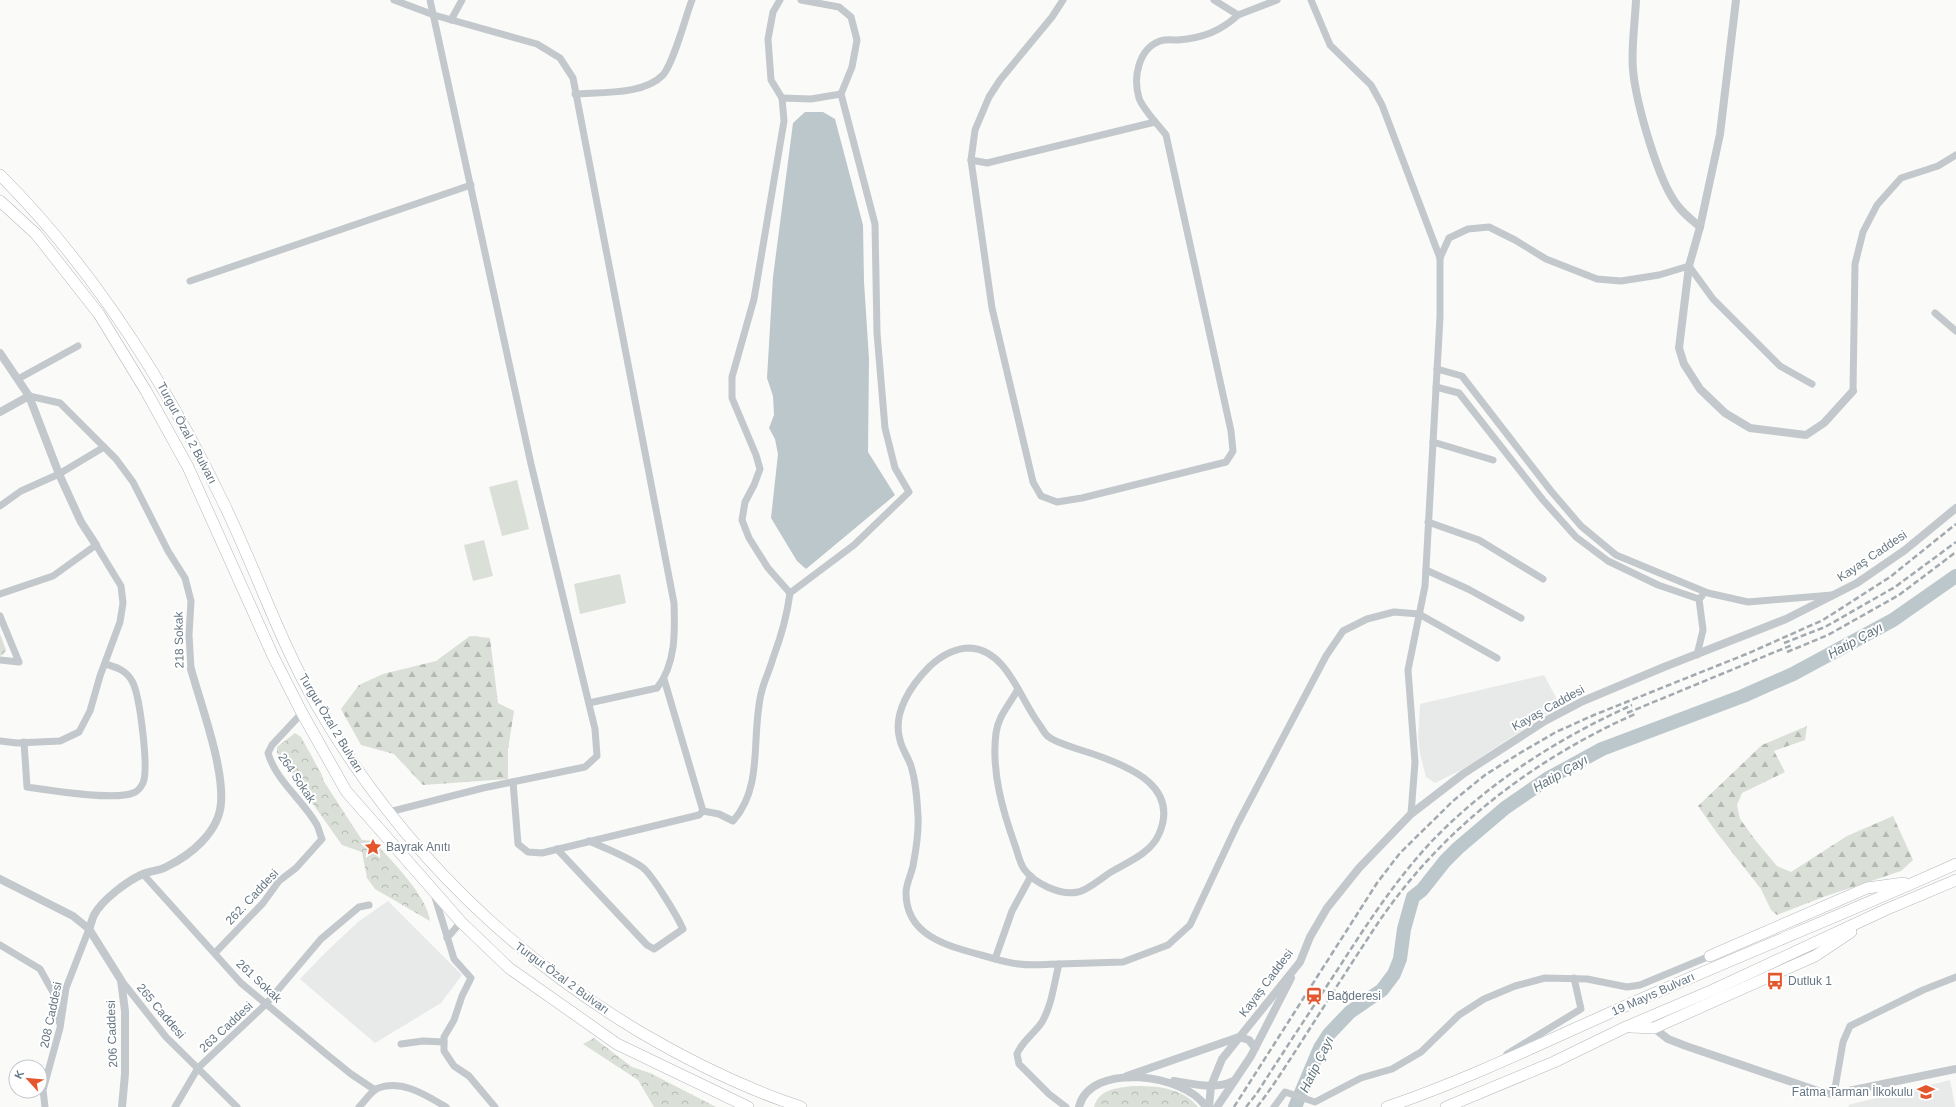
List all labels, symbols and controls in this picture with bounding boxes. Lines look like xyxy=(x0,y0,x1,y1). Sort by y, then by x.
street label: Turgut Özal 2 Bulvarı xyxy=(154,380,220,486)
street label: Kayaş Caddesi xyxy=(1835,528,1909,584)
street label: 218 Sokak xyxy=(171,611,186,668)
water label: Hatip Çayı xyxy=(1825,619,1886,662)
street label: Turgut Özal 2 Bulvarı xyxy=(296,671,366,775)
street label: Kayaş Caddesi xyxy=(1509,682,1587,734)
street label: 264 Sokak xyxy=(275,751,319,806)
water label: Hatip Çayı xyxy=(1530,752,1591,795)
place icon: Bayrak Anıtı xyxy=(363,837,383,857)
place label: Bayrak Anıtı xyxy=(386,840,451,854)
street label: 262. Caddesi xyxy=(223,866,281,928)
street label: Turgut Özal 2 Bulvarı xyxy=(512,939,612,1017)
street label: Kayaş Caddesi xyxy=(1236,947,1296,1019)
street label: 261 Sokak xyxy=(233,957,285,1006)
street label: 19 Mayıs Bulvarı xyxy=(1609,969,1697,1019)
bus stop icon: Dutluk 1 xyxy=(1765,971,1785,991)
place label: Dutluk 1 xyxy=(1788,974,1832,988)
street label: 208 Caddesi xyxy=(37,981,65,1049)
street label: 265 Caddesi xyxy=(134,981,188,1041)
station icon: Bağderesi xyxy=(1304,986,1324,1006)
place label: Bağderesi xyxy=(1327,989,1381,1003)
street label: 263 Caddesi xyxy=(197,999,255,1055)
street label: 206 Caddesi xyxy=(104,1000,120,1068)
water label: Hatip Çayı xyxy=(1296,1033,1337,1095)
north arrow xyxy=(8,1059,48,1099)
text: K xyxy=(12,1068,26,1081)
school or university icon: Fatma Tarman İlkokulu xyxy=(1916,1082,1936,1102)
place label: Fatma Tarman İlkokulu xyxy=(1792,1085,1913,1099)

